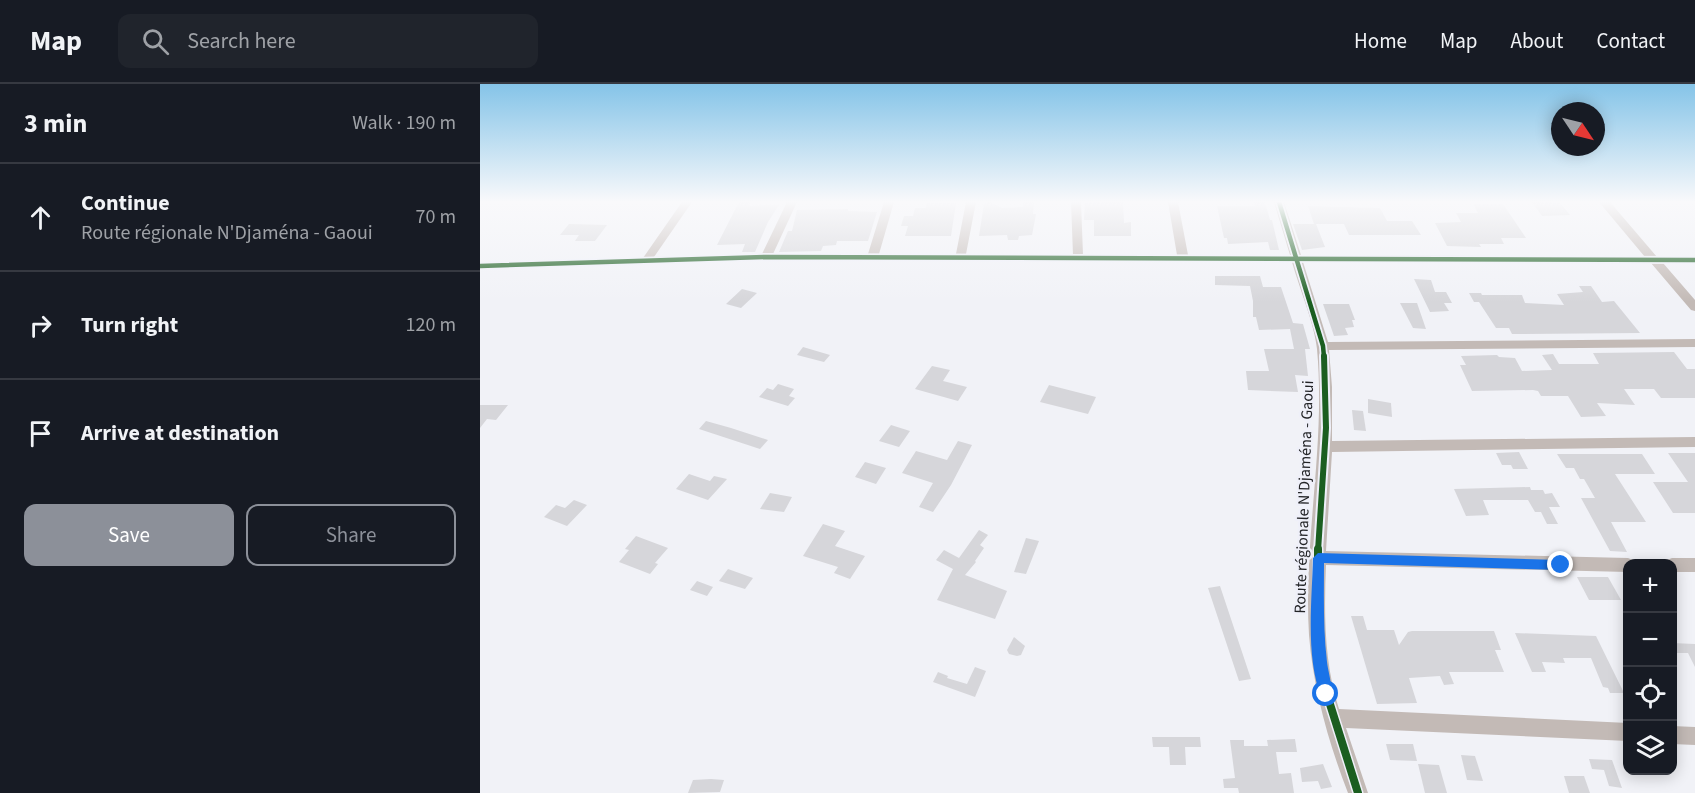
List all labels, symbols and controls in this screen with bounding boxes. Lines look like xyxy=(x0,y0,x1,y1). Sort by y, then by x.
search box xyxy=(118,14,538,68)
text: Map xyxy=(30,21,82,61)
icon: search xyxy=(139,25,172,58)
text: Search here xyxy=(187,25,296,57)
text: Home xyxy=(1354,26,1407,56)
text: Map xyxy=(1440,26,1478,56)
text: About xyxy=(1511,26,1563,56)
text: Contact xyxy=(1596,26,1665,56)
north arrow xyxy=(1551,102,1605,156)
text: 3 min xyxy=(24,105,87,142)
text: Walk · 190 m xyxy=(352,109,456,137)
text: Continue xyxy=(81,187,170,219)
icon: ahead xyxy=(24,201,57,234)
text: 70 m xyxy=(416,203,456,231)
text: Route régionale N'Djaména - Gaoui xyxy=(81,219,373,247)
icon: right xyxy=(24,309,57,342)
text: Turn right xyxy=(81,309,178,341)
text: 120 m xyxy=(406,311,456,339)
street label: Route régionale N'Djaména - Gaoui xyxy=(1289,380,1319,614)
icon: arrive xyxy=(24,417,57,450)
text: Arrive at destination xyxy=(81,417,279,449)
button: Save xyxy=(24,504,234,566)
button: Share xyxy=(246,504,456,566)
route end xyxy=(1547,551,1573,577)
map controls xyxy=(1623,559,1677,775)
button: + xyxy=(1623,559,1677,613)
button: − xyxy=(1623,613,1677,667)
button: locate xyxy=(1623,667,1677,721)
route start xyxy=(1312,680,1338,706)
button: layers xyxy=(1623,721,1677,775)

